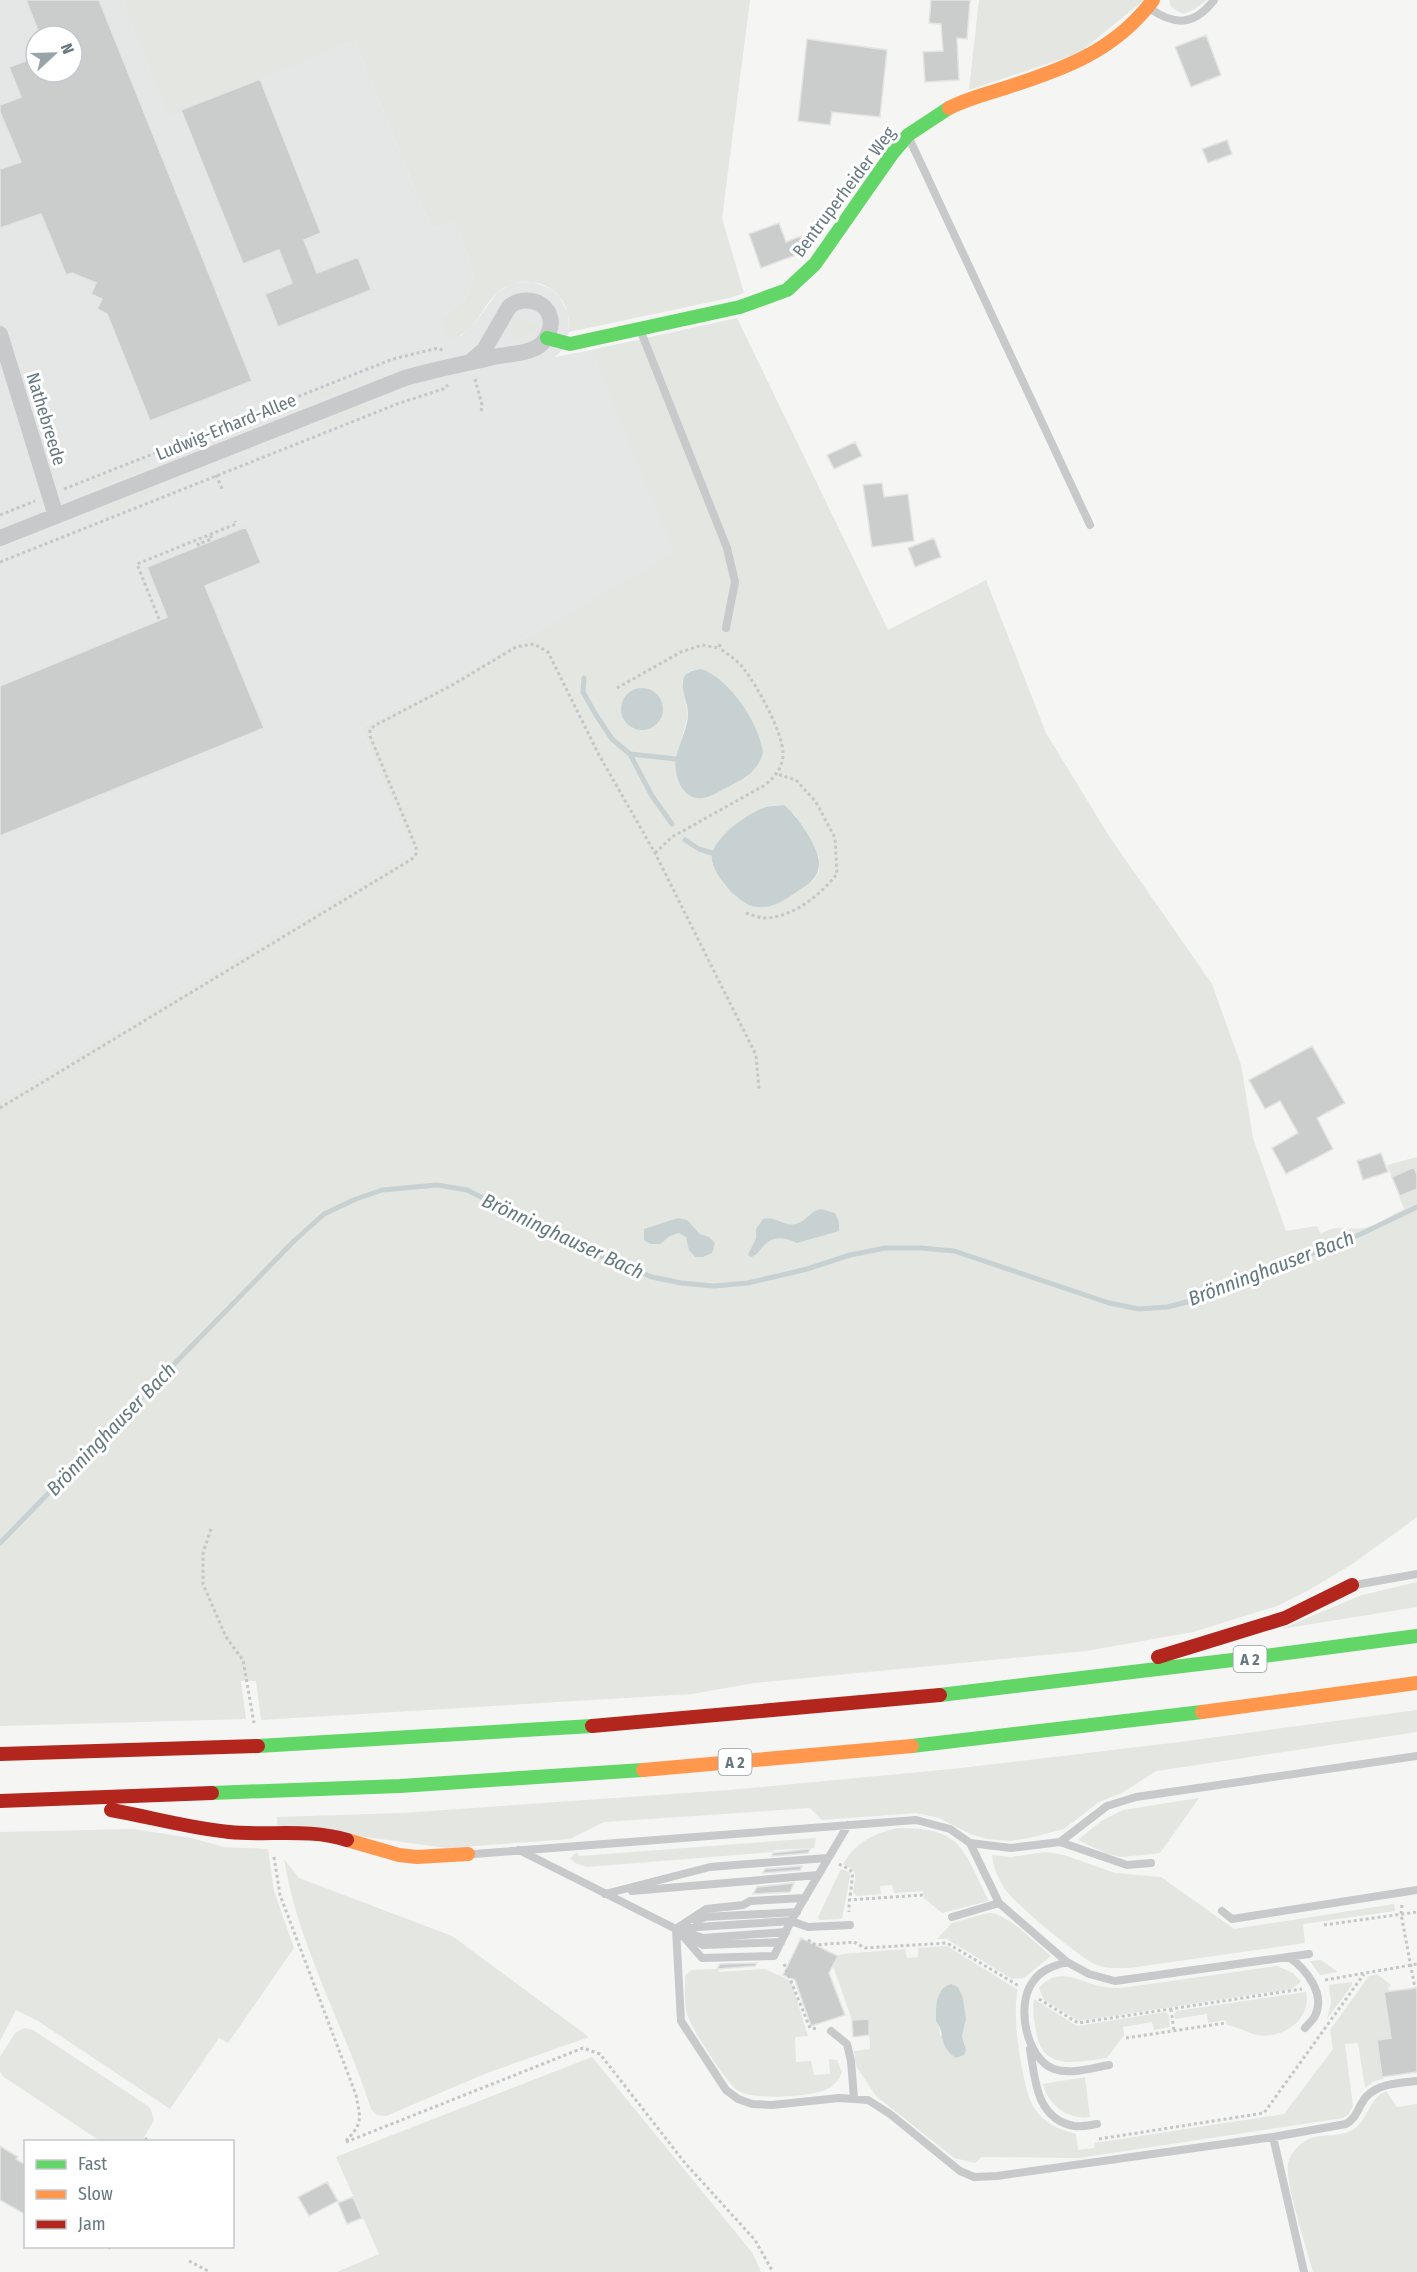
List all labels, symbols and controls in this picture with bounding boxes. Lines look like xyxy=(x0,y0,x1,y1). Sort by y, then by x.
north arrow xyxy=(24,24,84,84)
text: N xyxy=(57,41,78,57)
street label: Bentruperheider Weg xyxy=(788,122,900,261)
street label: Nathebreede xyxy=(21,370,71,468)
street label: Ludwig-Erhard-Allee xyxy=(153,389,299,465)
water label: Brönninghauser Bach xyxy=(478,1188,648,1284)
water label: Brönninghauser Bach xyxy=(1185,1225,1357,1311)
water label: Brönninghauser Bach xyxy=(41,1357,181,1501)
road number: A 2 xyxy=(1234,1646,1266,1672)
road number: A 2 xyxy=(718,1749,752,1775)
legend xyxy=(24,2140,234,2248)
text: Fast xyxy=(78,2153,107,2175)
text: Slow xyxy=(78,2183,113,2205)
text: Jam xyxy=(78,2213,106,2235)

